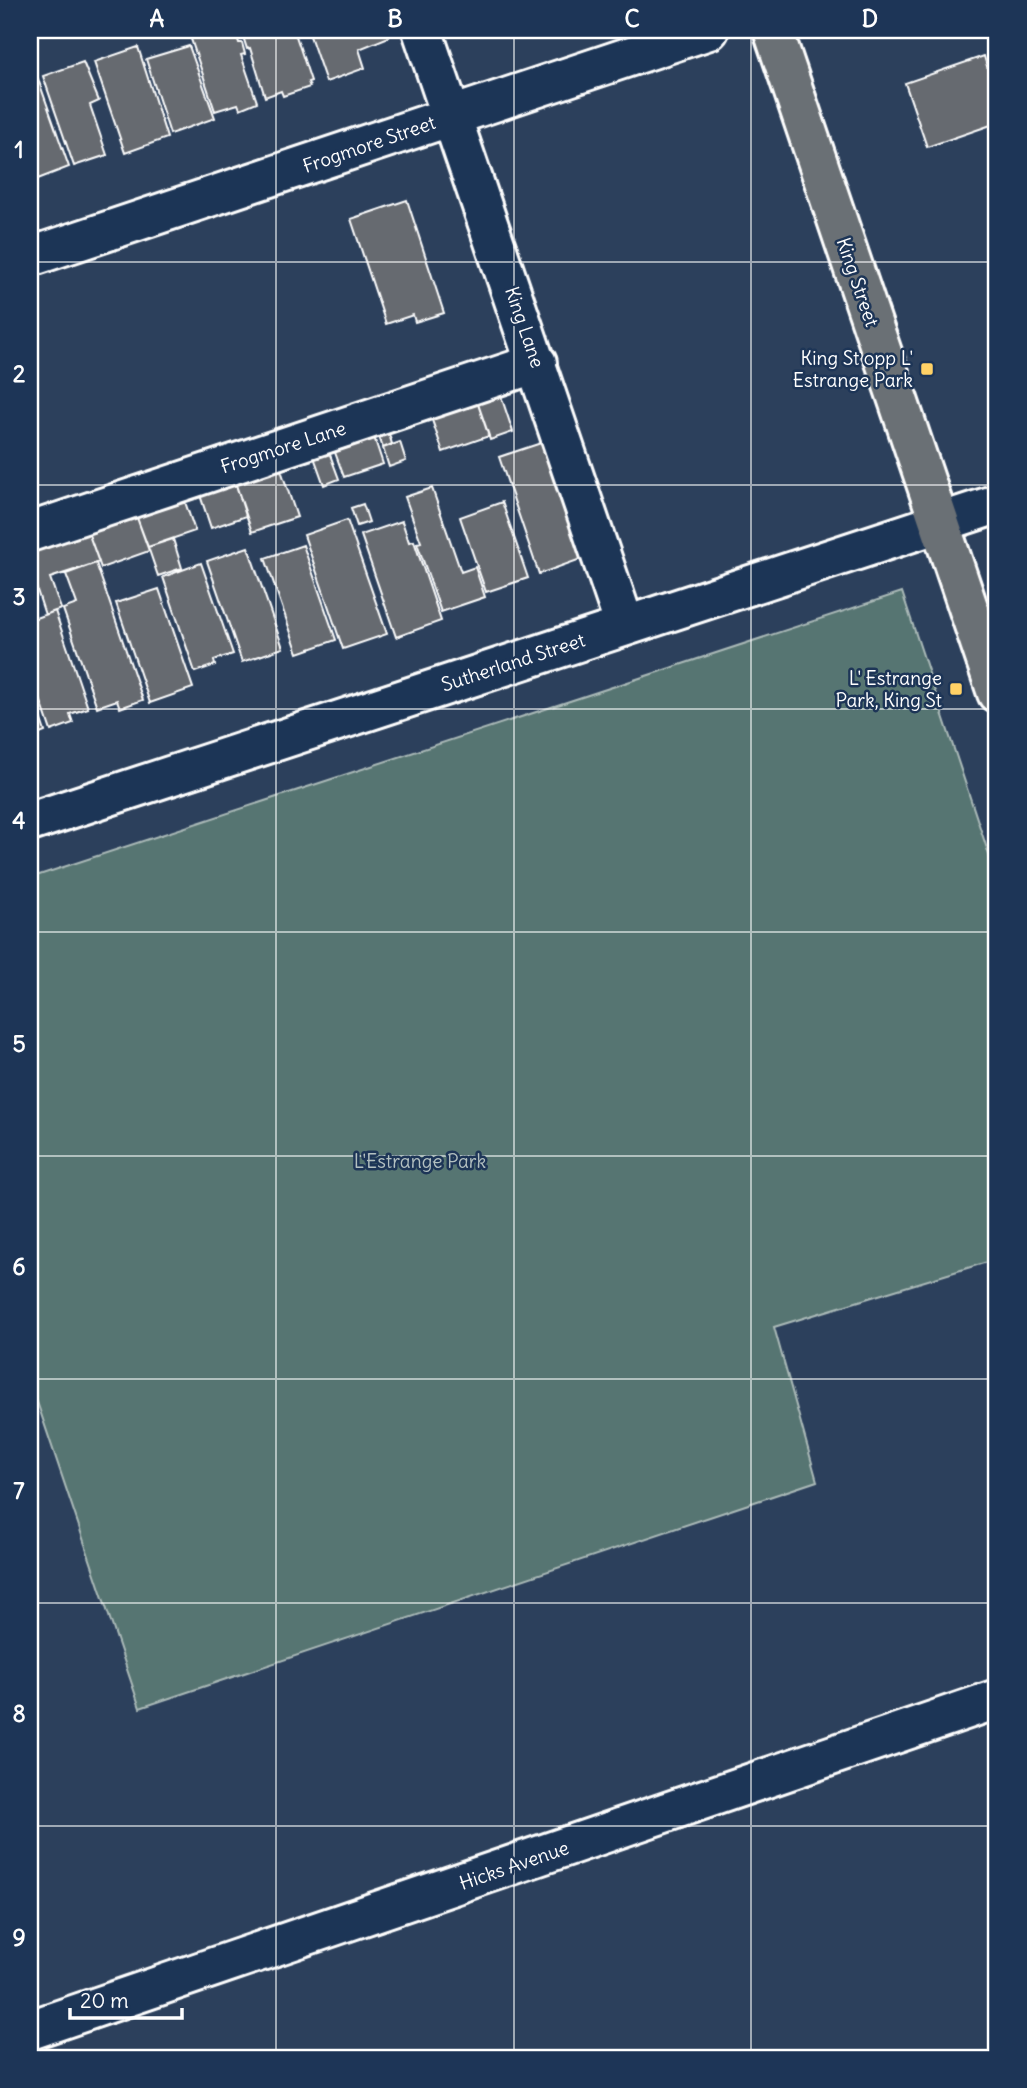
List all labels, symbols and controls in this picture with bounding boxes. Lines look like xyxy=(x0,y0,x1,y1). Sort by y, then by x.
text: A xyxy=(150,4,165,33)
text: B xyxy=(387,4,403,33)
text: C xyxy=(624,4,640,33)
text: D xyxy=(862,4,878,33)
street label: Frogmore Street xyxy=(299,110,439,178)
text: 1 xyxy=(14,135,24,164)
street label: King Street xyxy=(832,234,884,330)
street label: King Lane xyxy=(500,283,550,371)
place label: King St opp L' Estrange Park xyxy=(793,346,913,392)
text: 2 xyxy=(13,359,26,388)
marker: King St opp L' Estrange Park xyxy=(919,361,935,377)
street label: Frogmore Lane xyxy=(217,415,349,479)
text: 3 xyxy=(12,582,26,611)
street label: Sutherland Street xyxy=(438,627,588,697)
place label: L' Estrange Park, King St xyxy=(835,666,942,712)
marker: L' Estrange Park, King St xyxy=(948,681,964,697)
text: 4 xyxy=(12,806,26,835)
text: 5 xyxy=(12,1029,26,1058)
park label: L'Estrange Park xyxy=(354,1149,487,1173)
text: 6 xyxy=(12,1252,26,1281)
text: 7 xyxy=(13,1476,25,1505)
text: 8 xyxy=(12,1699,26,1728)
street label: Hicks Avenue xyxy=(456,1835,572,1895)
text: 9 xyxy=(12,1923,26,1952)
scale bar xyxy=(70,1976,182,2020)
text: 20 m xyxy=(80,1987,129,2014)

